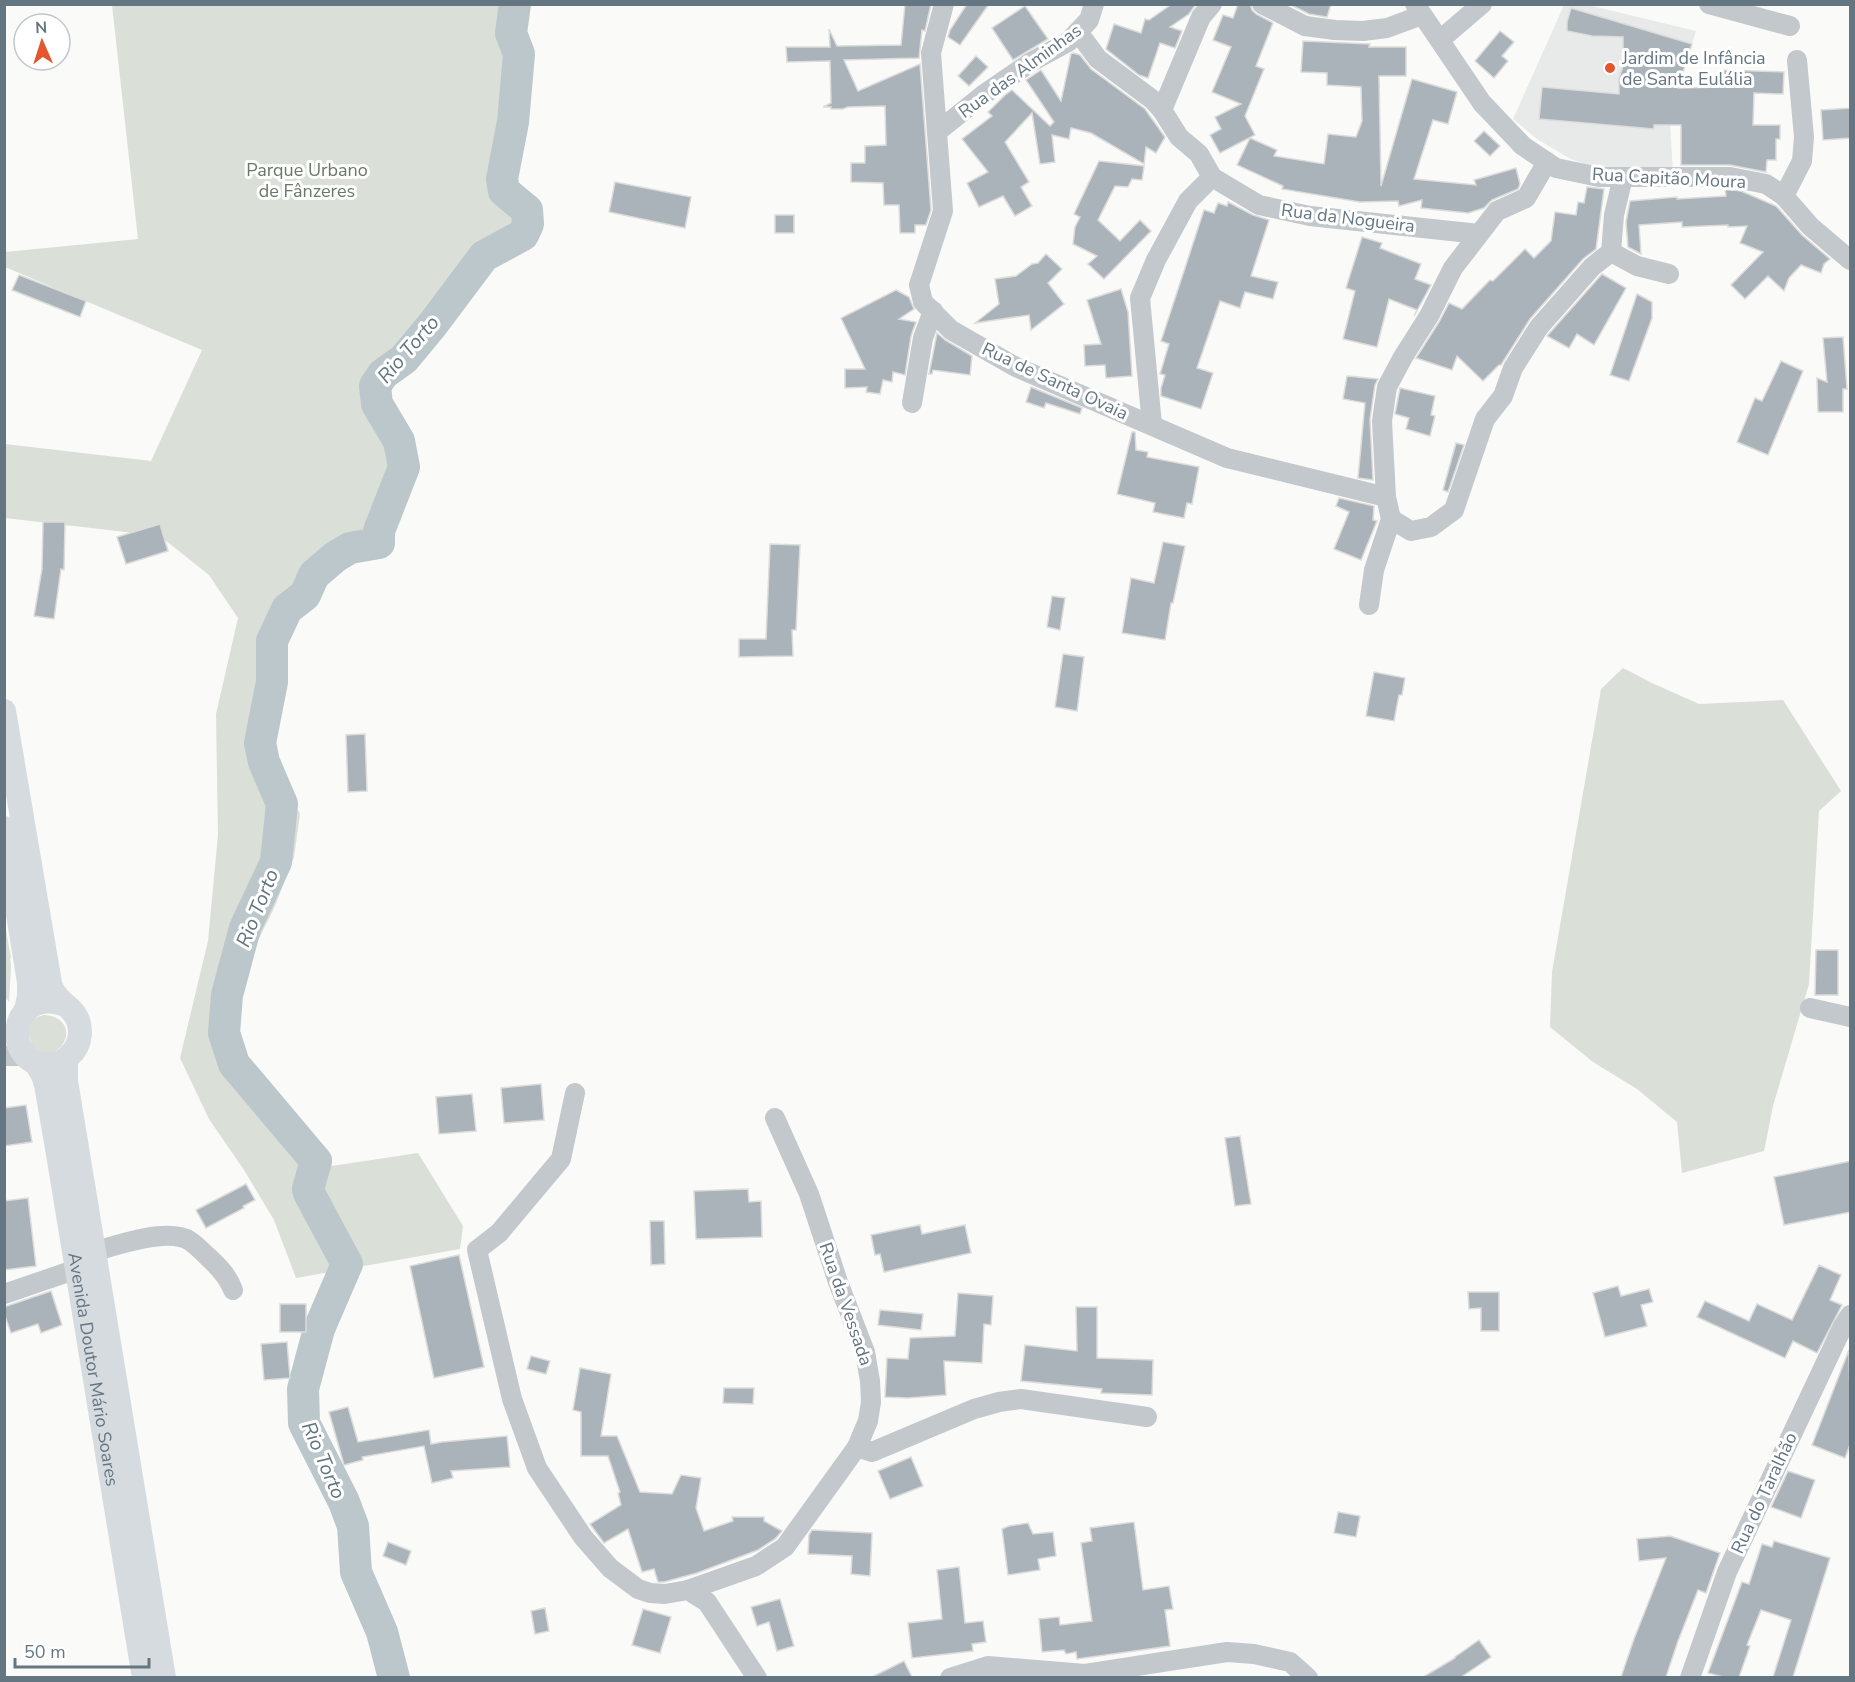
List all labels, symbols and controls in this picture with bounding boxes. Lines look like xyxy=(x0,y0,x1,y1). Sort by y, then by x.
north arrow xyxy=(12,12,72,72)
text: N xyxy=(35,17,48,39)
street label: Rua das Alminhas xyxy=(954,18,1086,124)
place label: Jardim de Infância de Santa Eulália xyxy=(1621,46,1766,91)
marker: Jardim de Infância de Santa Eulália xyxy=(1603,61,1617,75)
park label: Parque Urbano de Fânzeres xyxy=(246,158,368,203)
street label: Rua Capitão Moura xyxy=(1591,162,1747,194)
street label: Rua da Nogueira xyxy=(1280,198,1416,238)
water label: Rio Torto xyxy=(371,310,445,389)
street label: Rua de Santa Ovaia xyxy=(978,337,1132,425)
water label: Rio Torto xyxy=(230,865,285,951)
street label: Rua da Vessada xyxy=(814,1239,878,1369)
street label: Avenida Doutor Mário Soares xyxy=(62,1251,124,1488)
water label: Rio Torto xyxy=(295,1417,352,1503)
street label: Rua do Taralhão xyxy=(1725,1428,1803,1558)
scale bar xyxy=(15,1631,148,1669)
text: 50 m xyxy=(24,1640,66,1664)

